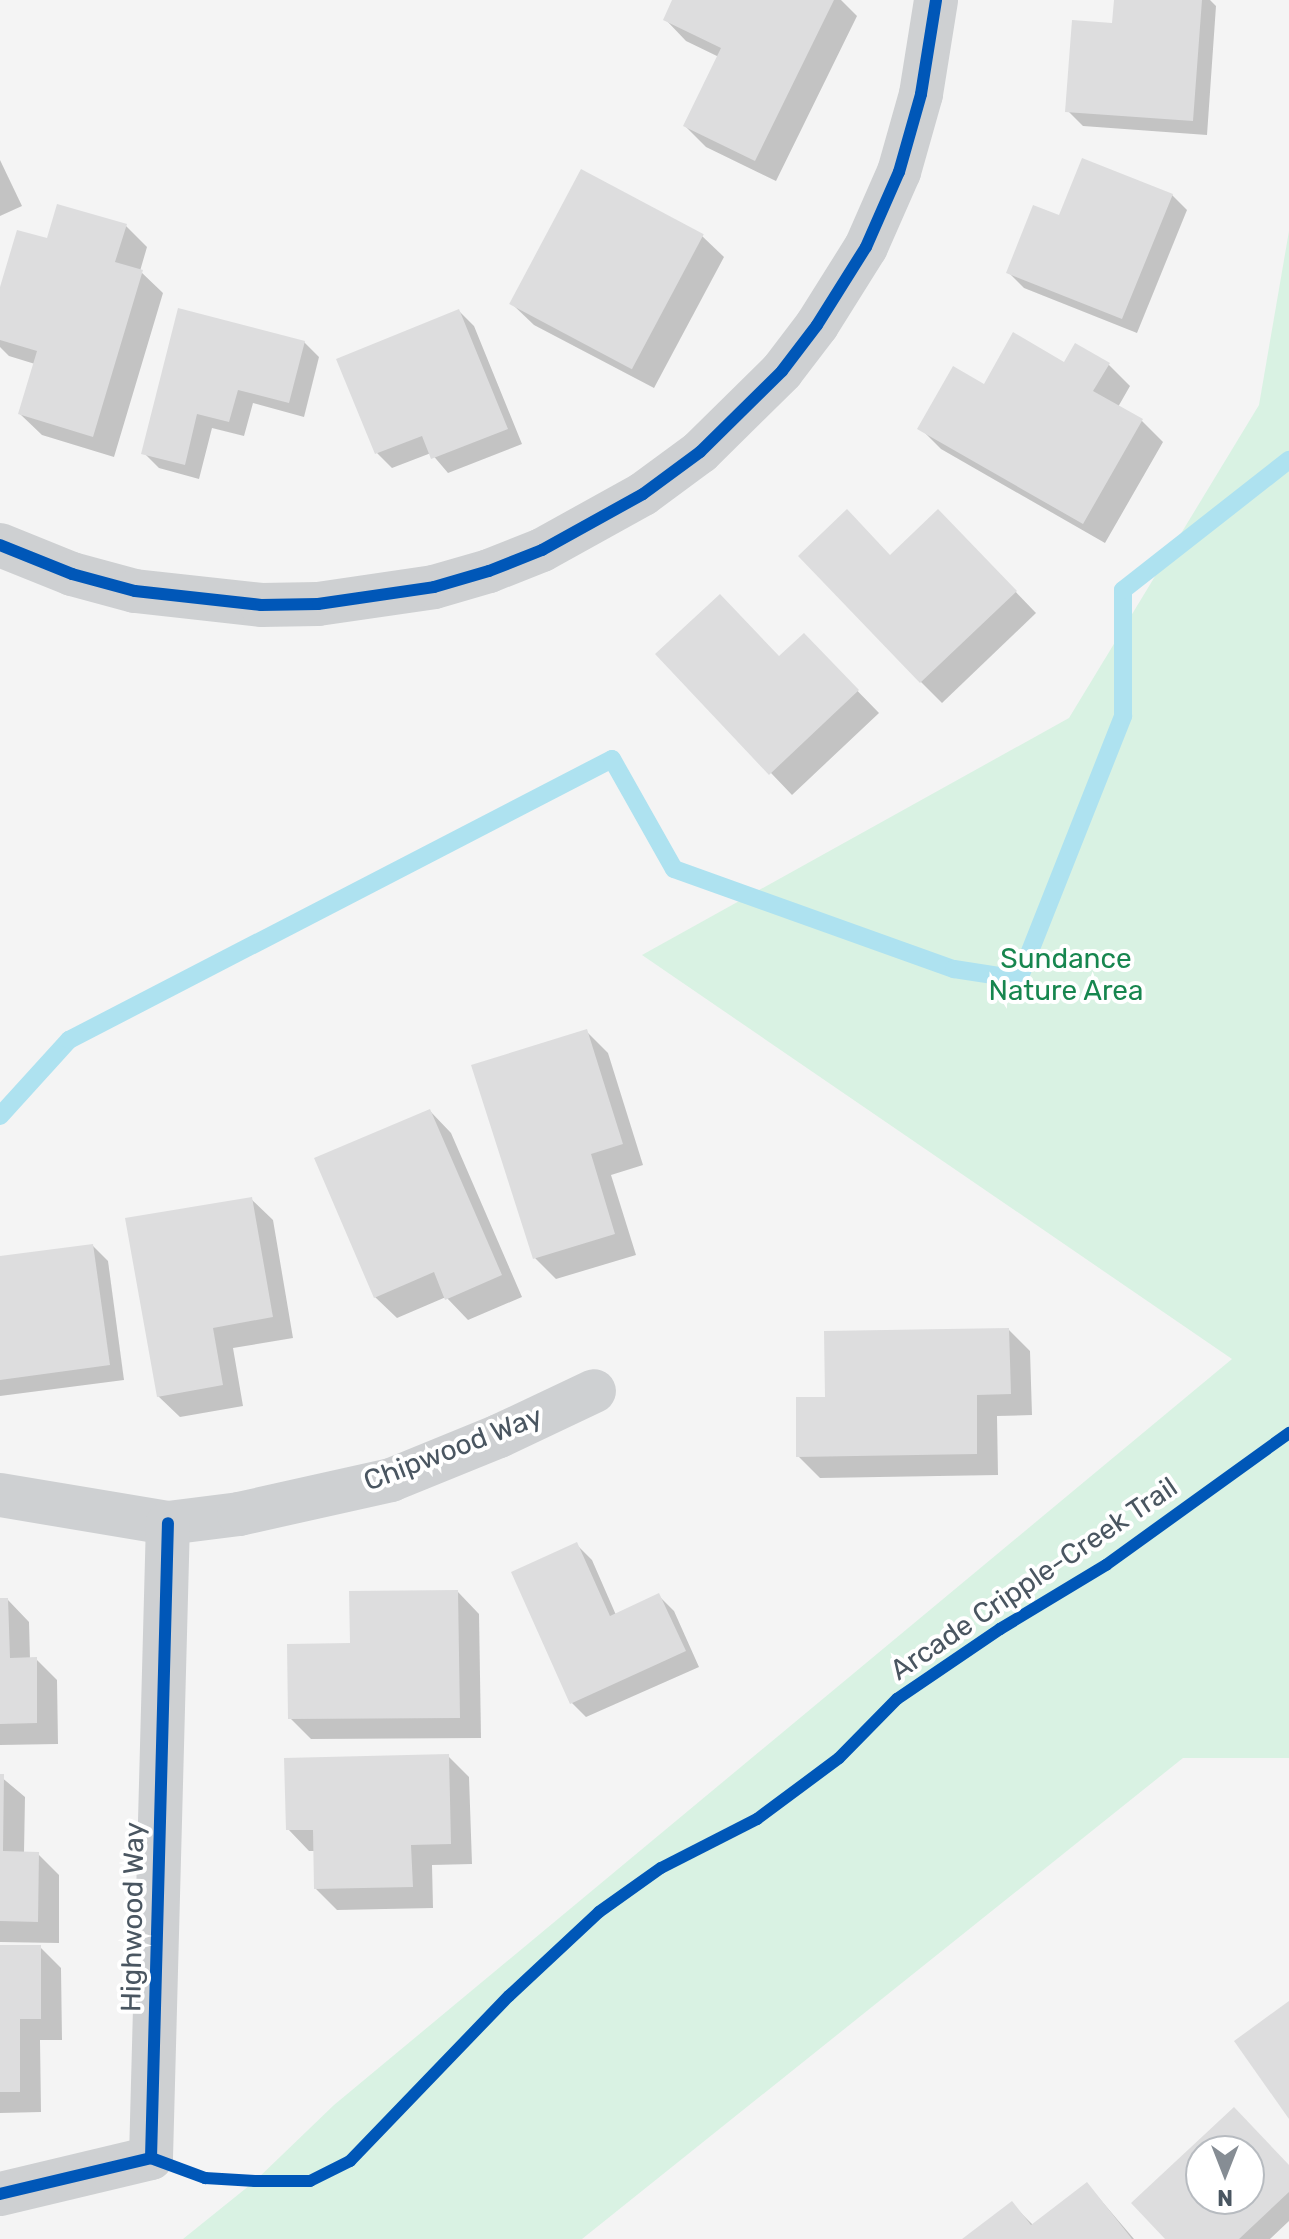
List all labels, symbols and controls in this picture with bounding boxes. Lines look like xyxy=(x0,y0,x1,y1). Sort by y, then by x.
park label: Sundance Nature Area xyxy=(988,942,1144,1008)
street label: Chipwood Way xyxy=(359,1399,547,1499)
street label: Arcade Cripple-Creek Trail xyxy=(884,1470,1184,1688)
street label: Highwood Way xyxy=(115,1821,151,2013)
north arrow xyxy=(1185,2135,1265,2215)
text: N xyxy=(1217,2184,1233,2211)

